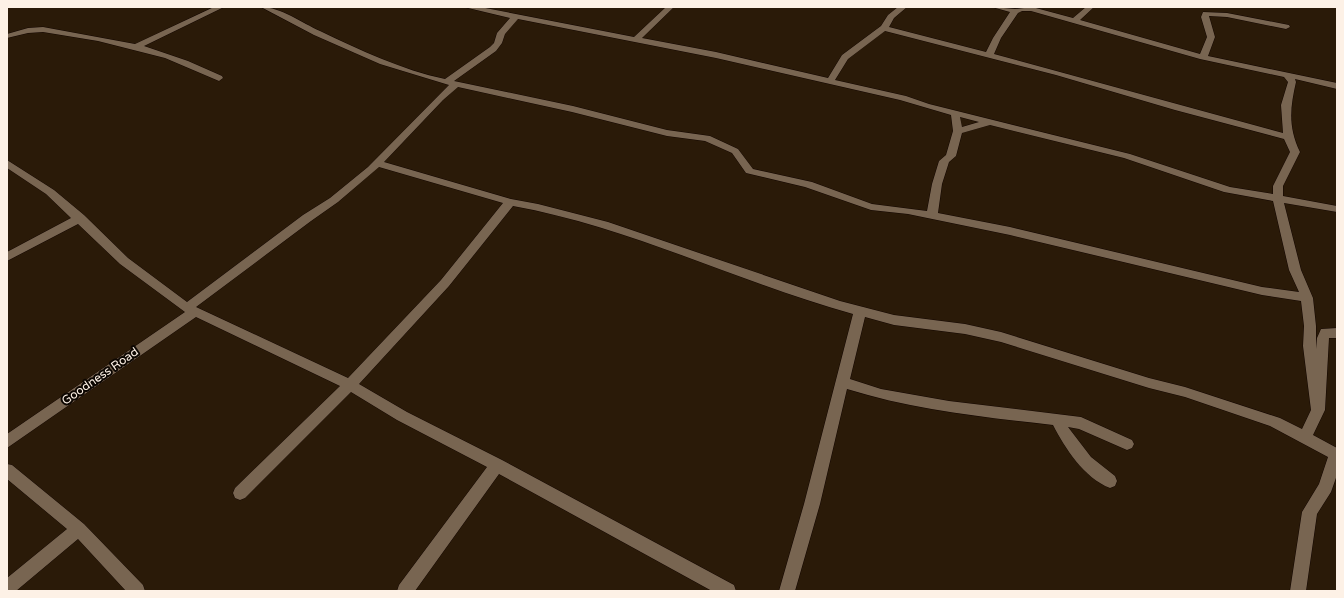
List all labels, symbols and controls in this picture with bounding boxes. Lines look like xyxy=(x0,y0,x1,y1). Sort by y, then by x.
street label: Goodness Road xyxy=(59,344,141,408)

